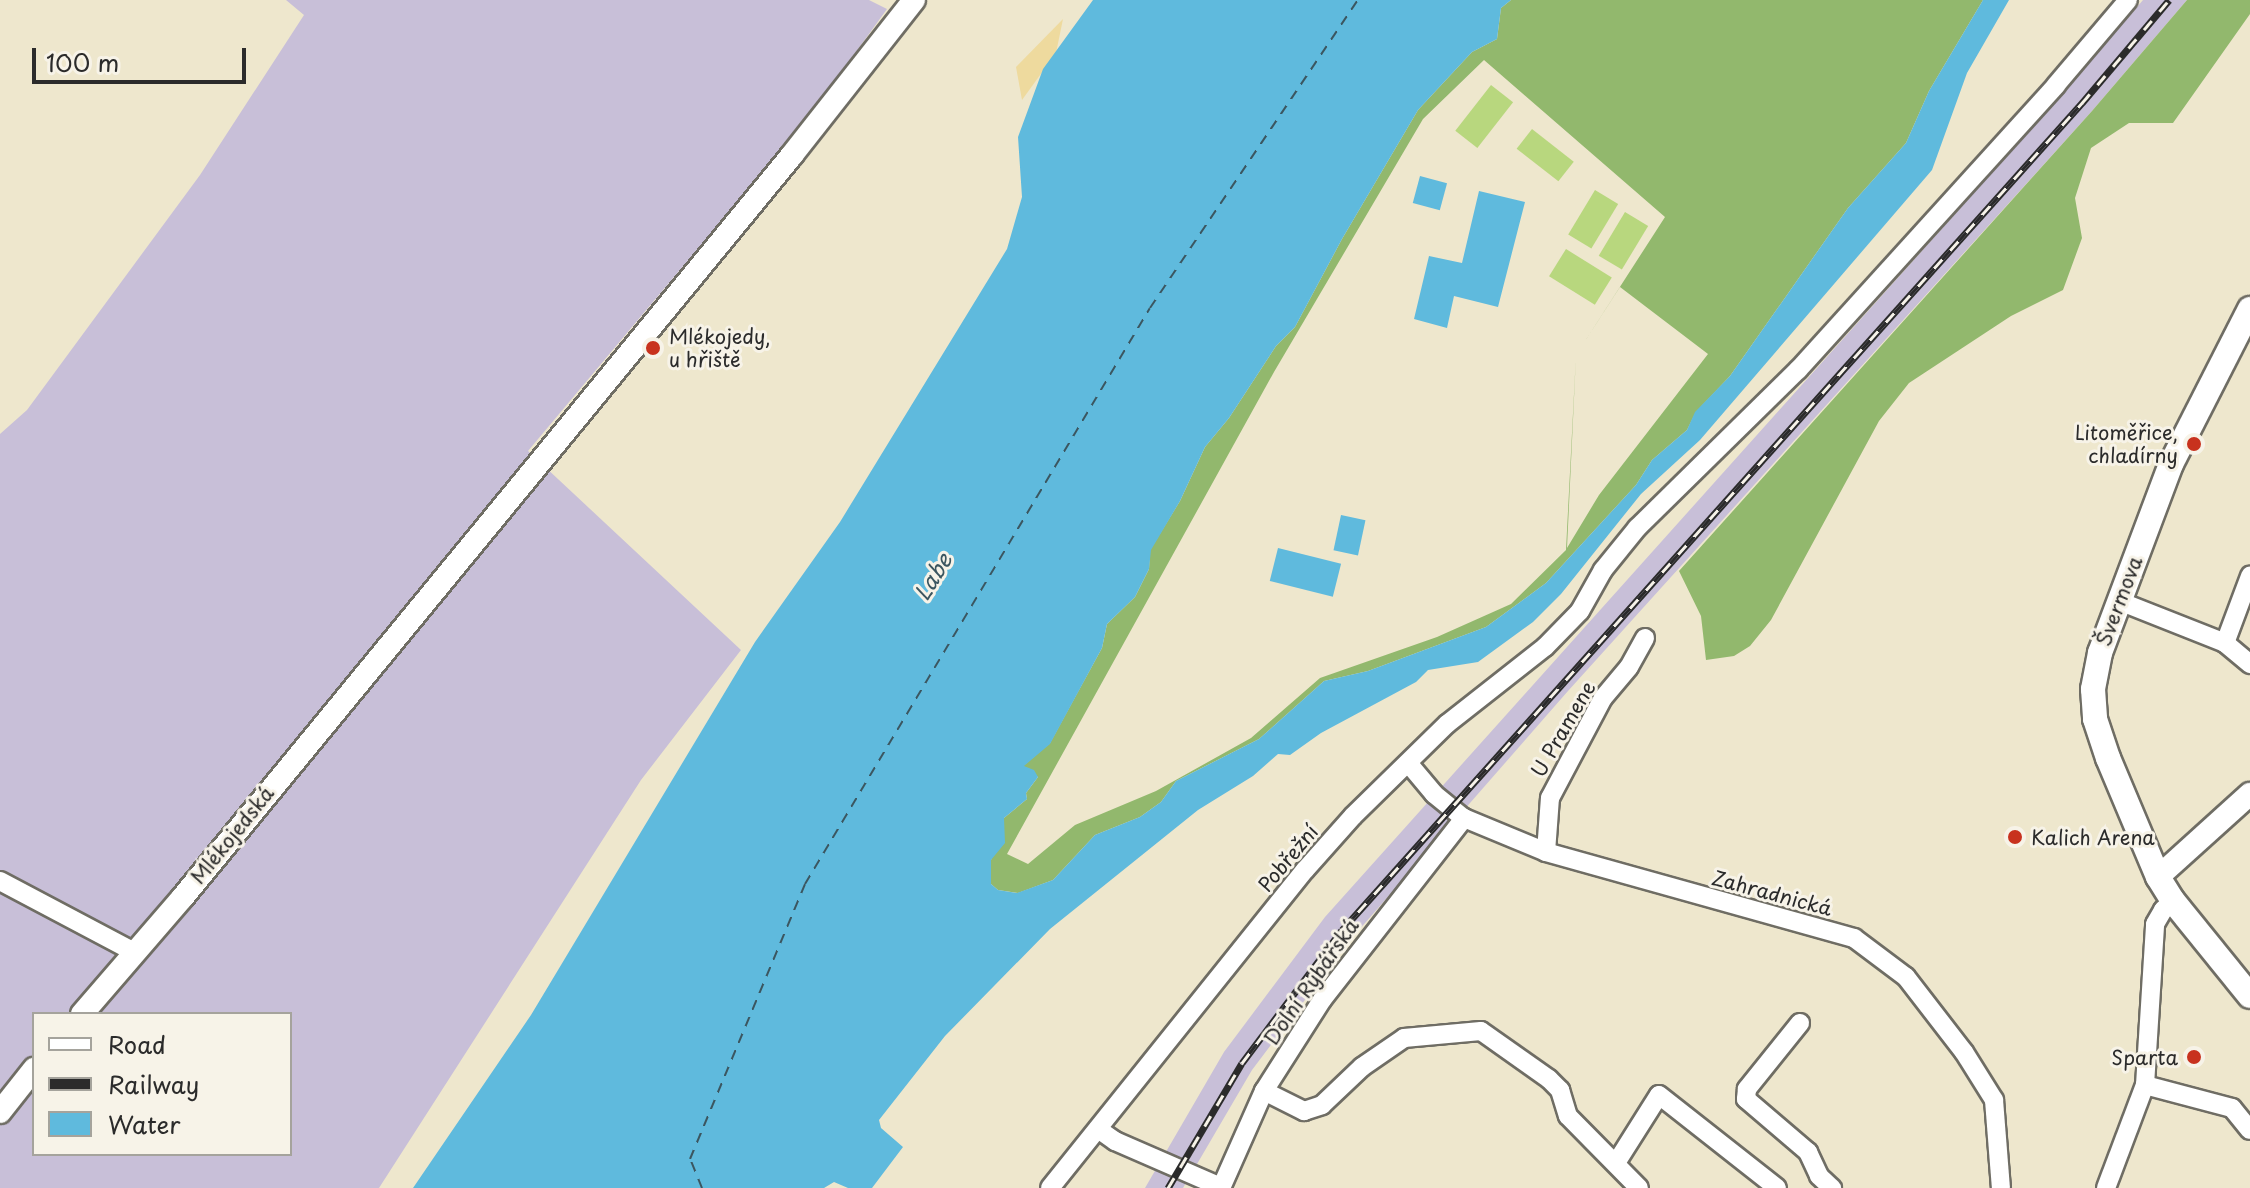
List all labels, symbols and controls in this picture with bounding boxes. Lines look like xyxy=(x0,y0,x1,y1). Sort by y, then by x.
scale bar xyxy=(36,32,250,82)
text: 100 m xyxy=(46,44,119,80)
place label: Mlékojedy, u hřiště xyxy=(669,324,771,371)
marker: Mlékojedy, u hřiště xyxy=(644,339,662,357)
place label: Litoměřice, chladírny xyxy=(2075,420,2178,467)
marker: Litoměřice, chladírny xyxy=(2185,435,2203,453)
water label: Labe xyxy=(908,547,956,605)
street label: Švermova xyxy=(2091,553,2147,649)
street label: U Pramene xyxy=(1526,677,1600,781)
street label: Mlékojedská xyxy=(185,781,279,889)
street label: Pobřežní xyxy=(1253,820,1323,896)
place label: Kalich Arena xyxy=(2031,825,2155,849)
marker: Kalich Arena xyxy=(2006,828,2024,846)
street label: Zahradnická xyxy=(1709,865,1835,921)
street label: Dolní Rybářská xyxy=(1259,914,1363,1050)
legend xyxy=(32,1012,292,1156)
text: Road xyxy=(108,1026,166,1062)
place label: Sparta xyxy=(2111,1045,2178,1069)
marker: Sparta xyxy=(2185,1048,2203,1066)
text: Railway xyxy=(108,1066,199,1102)
text: Water xyxy=(108,1106,180,1142)

